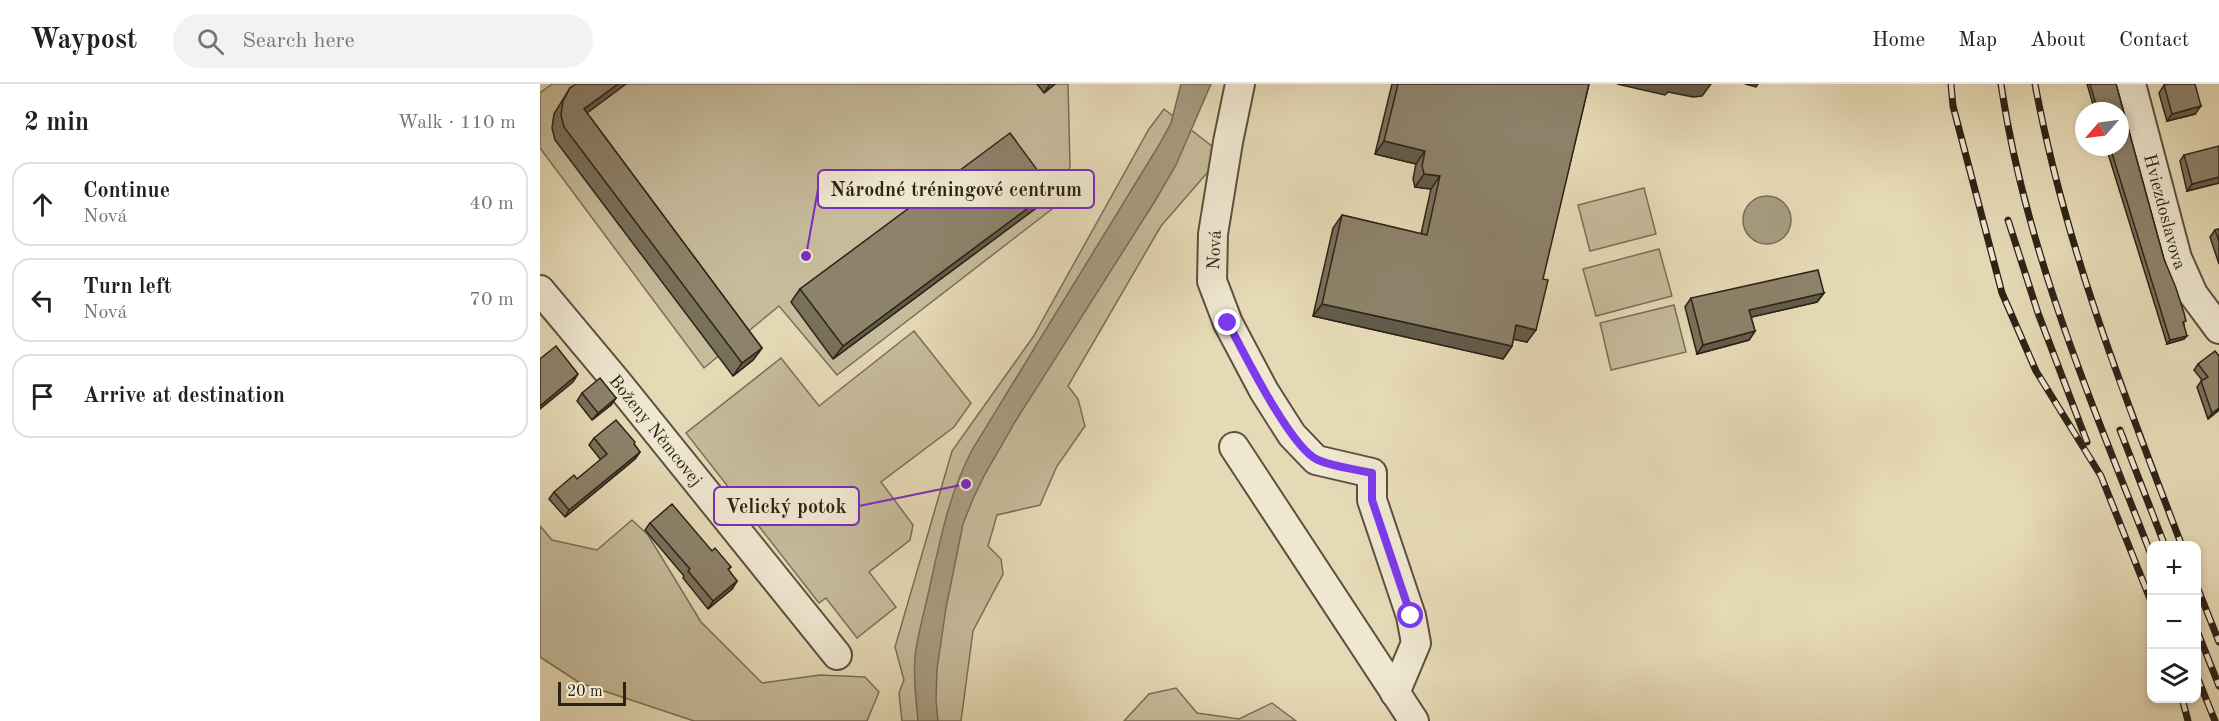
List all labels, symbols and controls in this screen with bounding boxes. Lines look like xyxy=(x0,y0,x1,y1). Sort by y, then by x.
search box xyxy=(173,14,593,68)
icon: search xyxy=(194,25,227,58)
text: Waypost xyxy=(30,27,137,55)
text: Search here xyxy=(242,30,355,52)
text: Home xyxy=(1872,30,1925,51)
text: Map xyxy=(1958,30,1997,51)
text: About xyxy=(2030,30,2086,51)
text: Contact xyxy=(2119,30,2189,51)
north arrow xyxy=(2075,102,2129,156)
text: 2 min xyxy=(24,110,89,136)
text: Walk · 110 m xyxy=(397,113,516,133)
street label: Hviezdoslavova xyxy=(2140,152,2189,273)
callout: Národné tréningové centrum xyxy=(818,170,1094,208)
text: Continue xyxy=(83,180,170,202)
text: Národné tréningové centrum xyxy=(830,181,1082,201)
icon: ahead xyxy=(26,188,59,221)
text: 40 m xyxy=(469,194,514,214)
text: Nová xyxy=(83,207,127,227)
street label: Nová xyxy=(1205,230,1225,270)
text: Turn left xyxy=(83,276,172,298)
icon: left xyxy=(26,284,59,317)
text: 70 m xyxy=(469,290,514,310)
text: Nová xyxy=(83,303,127,323)
route end xyxy=(1214,309,1240,335)
street label: Boženy Němcovej xyxy=(605,372,705,490)
icon: arrive xyxy=(26,380,59,413)
text: Arrive at destination xyxy=(83,385,285,407)
callout: Velický potok xyxy=(714,487,859,525)
text: Velický potok xyxy=(725,498,847,518)
map controls xyxy=(2147,541,2201,703)
button: + xyxy=(2147,541,2201,595)
button: − xyxy=(2147,595,2201,649)
route start xyxy=(1397,602,1423,628)
button: layers xyxy=(2147,649,2201,703)
scale bar xyxy=(558,679,626,706)
text: 20 m xyxy=(567,684,603,700)

